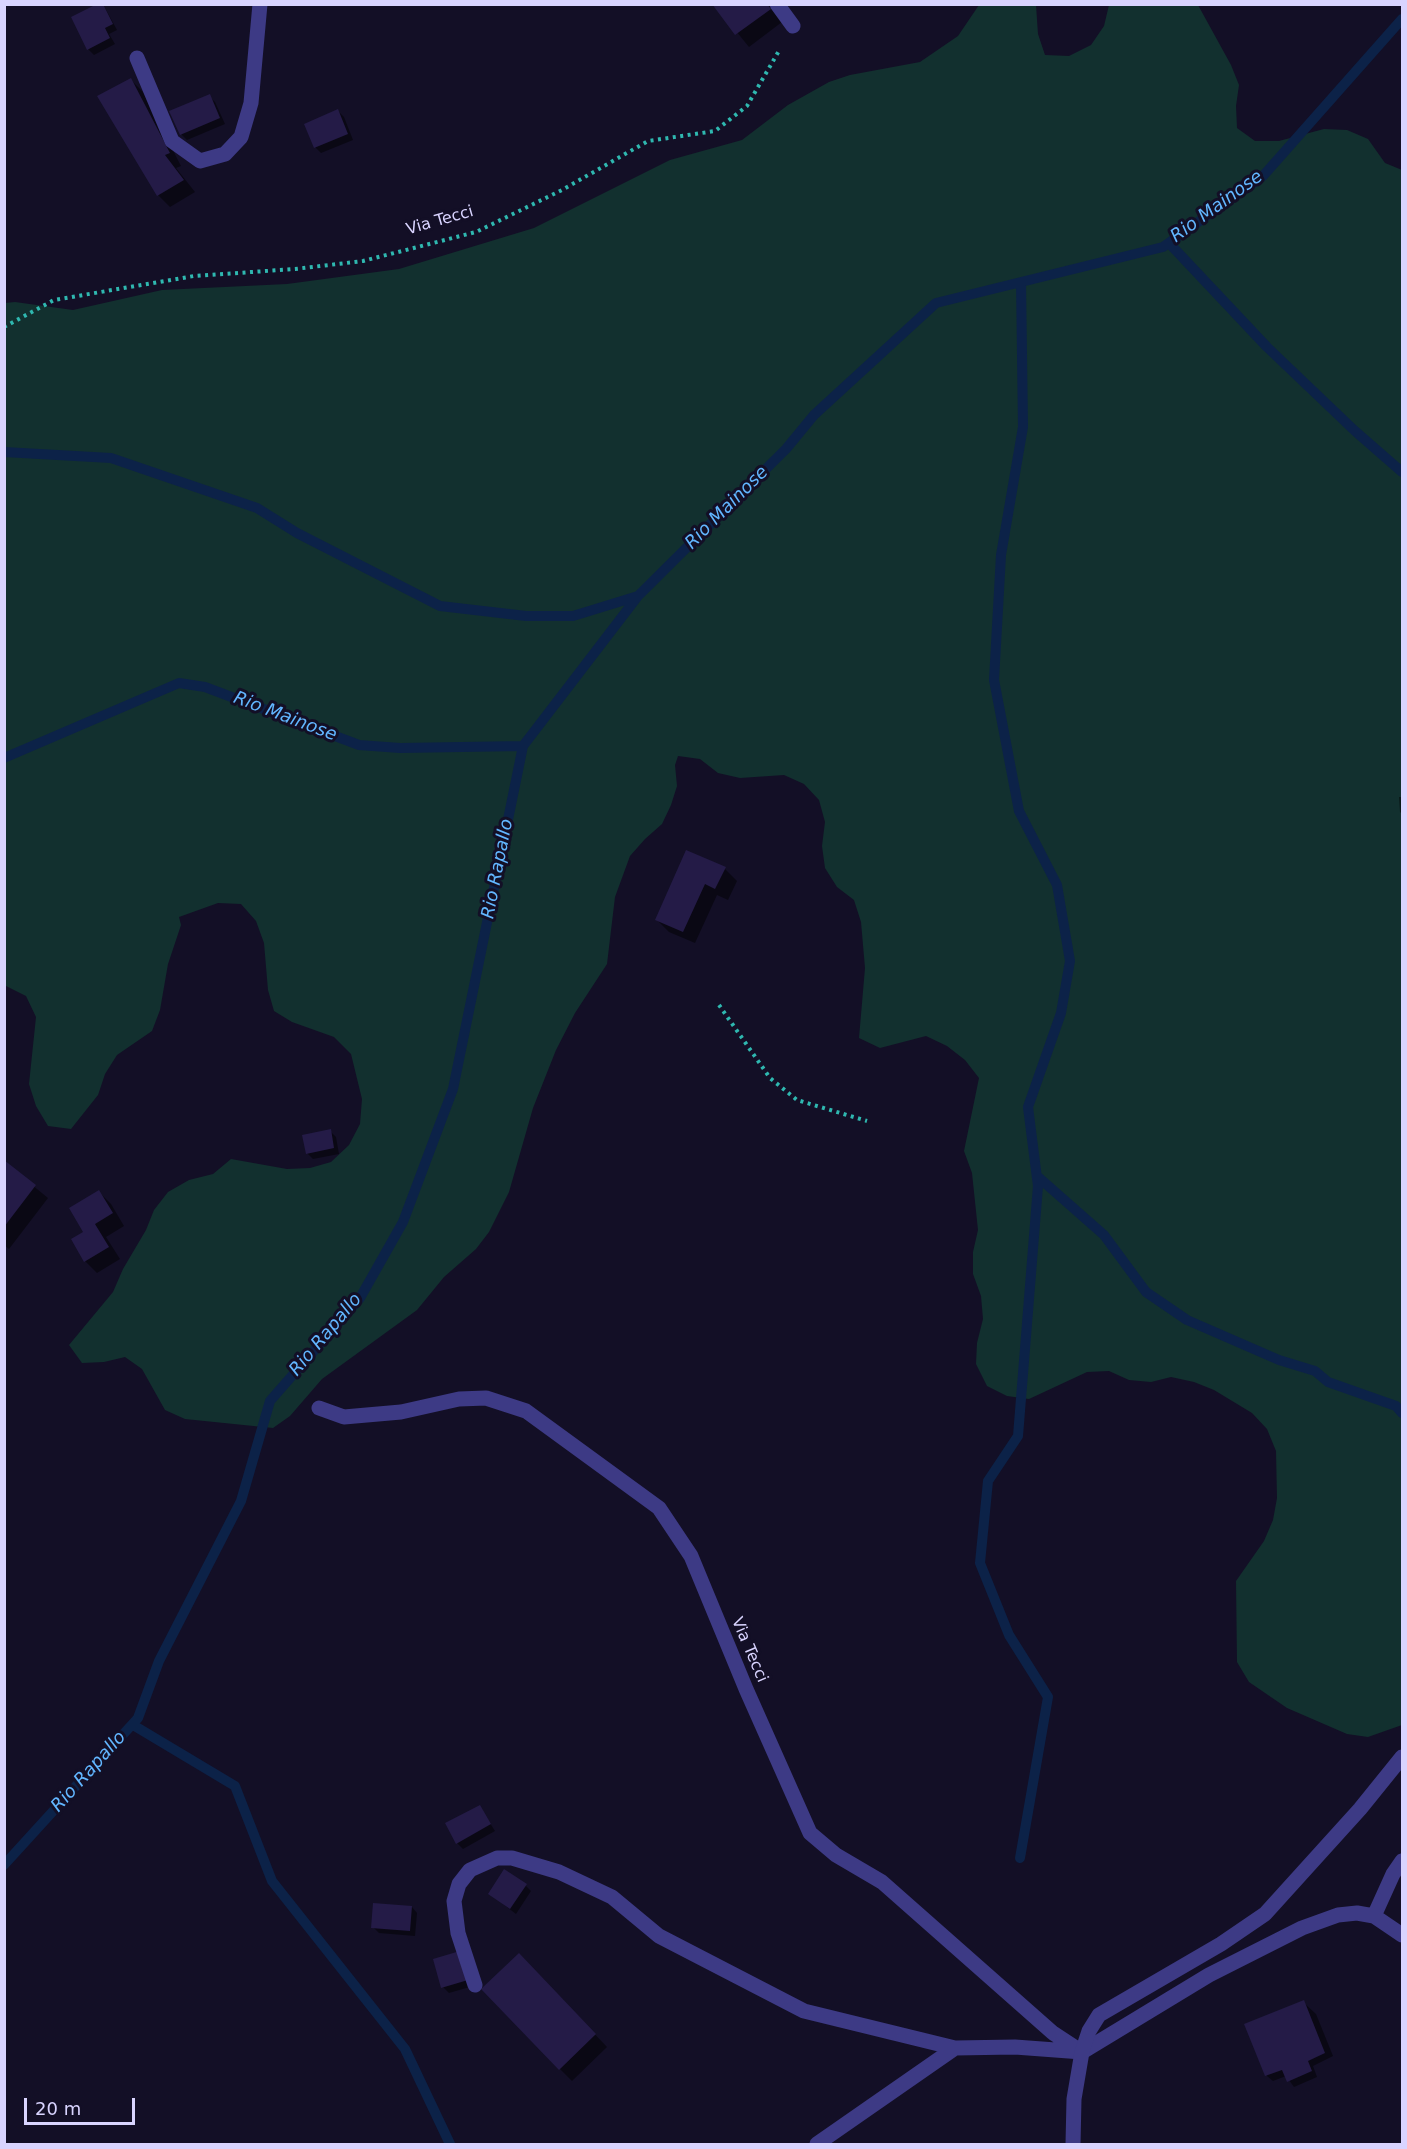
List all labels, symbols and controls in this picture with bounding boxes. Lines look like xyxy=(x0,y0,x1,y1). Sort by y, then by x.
water label: Rio Mainose xyxy=(1167,166,1267,248)
street label: Via Tecci xyxy=(404,202,476,240)
water label: Rio Mainose xyxy=(681,462,773,554)
water label: Rio Mainose xyxy=(230,687,340,747)
water label: Rio Rapallo xyxy=(478,817,518,921)
water label: Rio Rapallo xyxy=(285,1289,367,1381)
street label: Via Tecci xyxy=(727,1615,771,1685)
water label: Rio Rapallo xyxy=(47,1727,131,1817)
scale bar xyxy=(27,2086,138,2124)
text: 20 m xyxy=(35,2098,81,2119)

